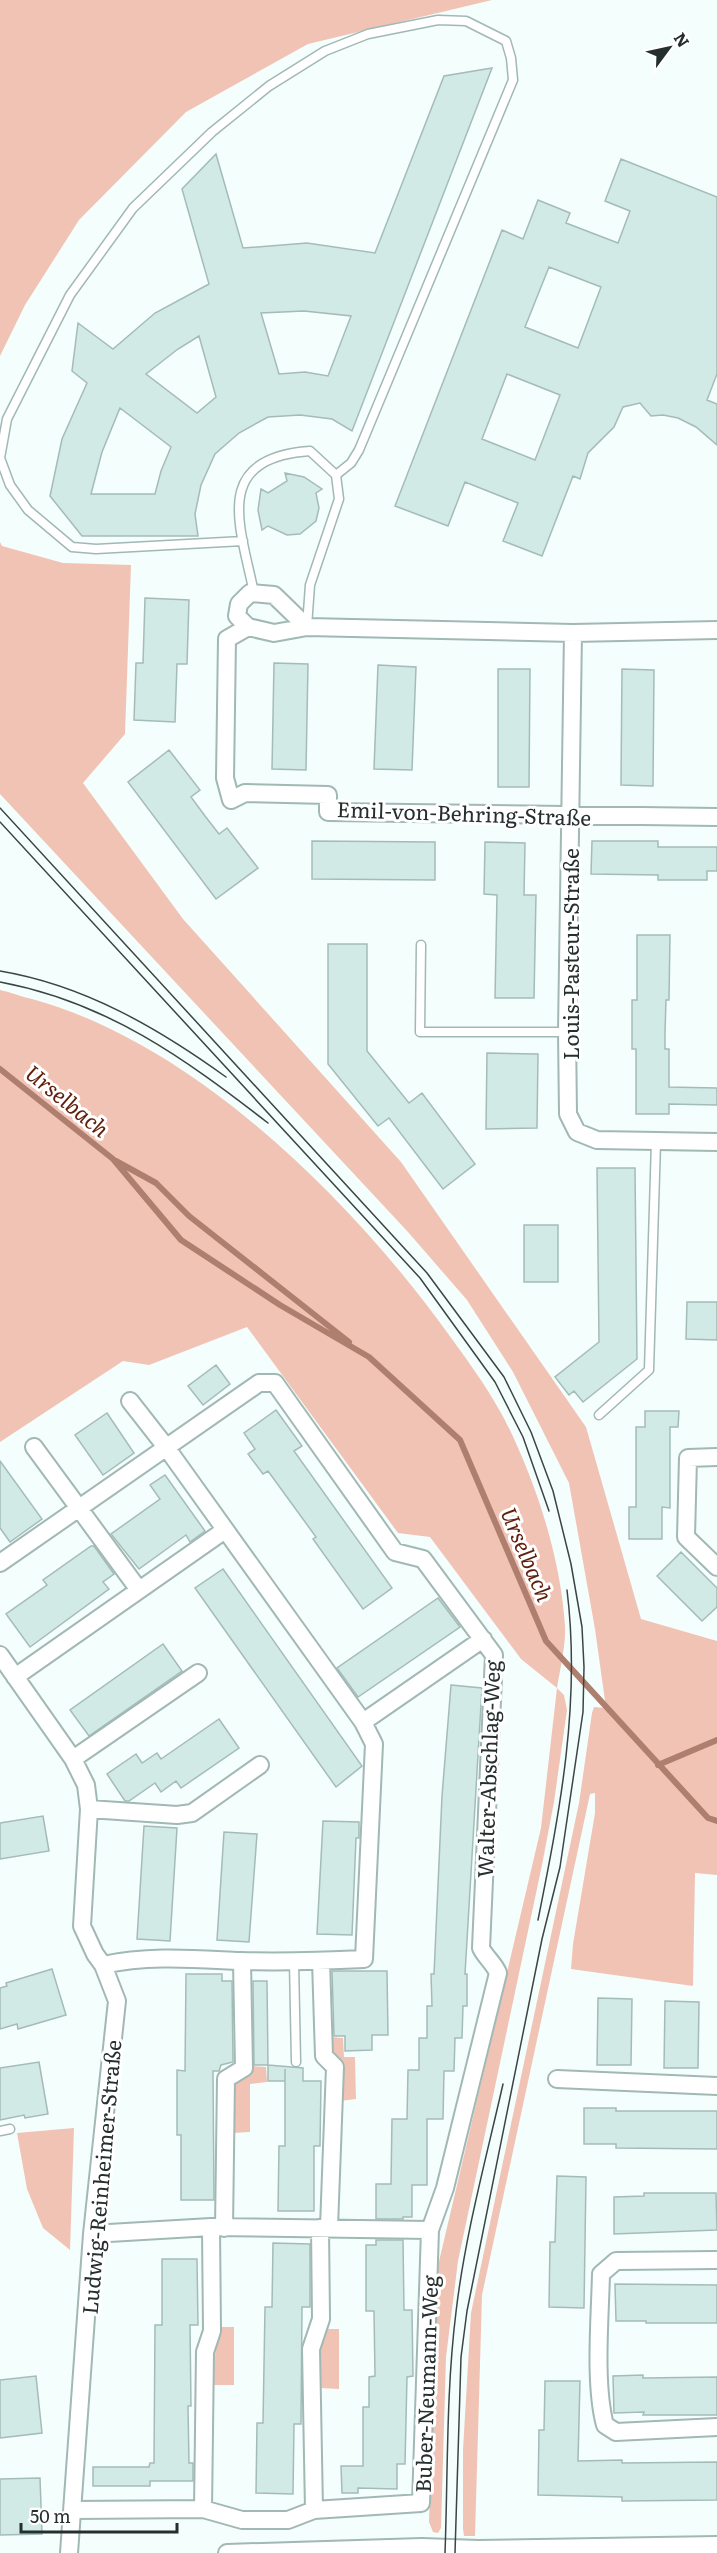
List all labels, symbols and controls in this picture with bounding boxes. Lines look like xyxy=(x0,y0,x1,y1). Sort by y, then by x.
north arrow xyxy=(639,18,699,78)
text: N xyxy=(669,27,696,51)
street label: Emil-von-Behring-Straße xyxy=(336,792,592,832)
street label: Louis-Pasteur-Straße xyxy=(554,848,585,1060)
water label: Urselbach xyxy=(19,1056,117,1144)
water label: Urselbach xyxy=(493,1502,563,1606)
street label: Walter-Abschlag-Weg xyxy=(468,1659,506,1879)
street label: Ludwig-Reinheimer-Straße xyxy=(73,2038,127,2316)
street label: Buber-Neumann-Weg xyxy=(406,2275,444,2493)
scale bar xyxy=(21,2496,177,2534)
text: 50 m xyxy=(30,2502,71,2529)

